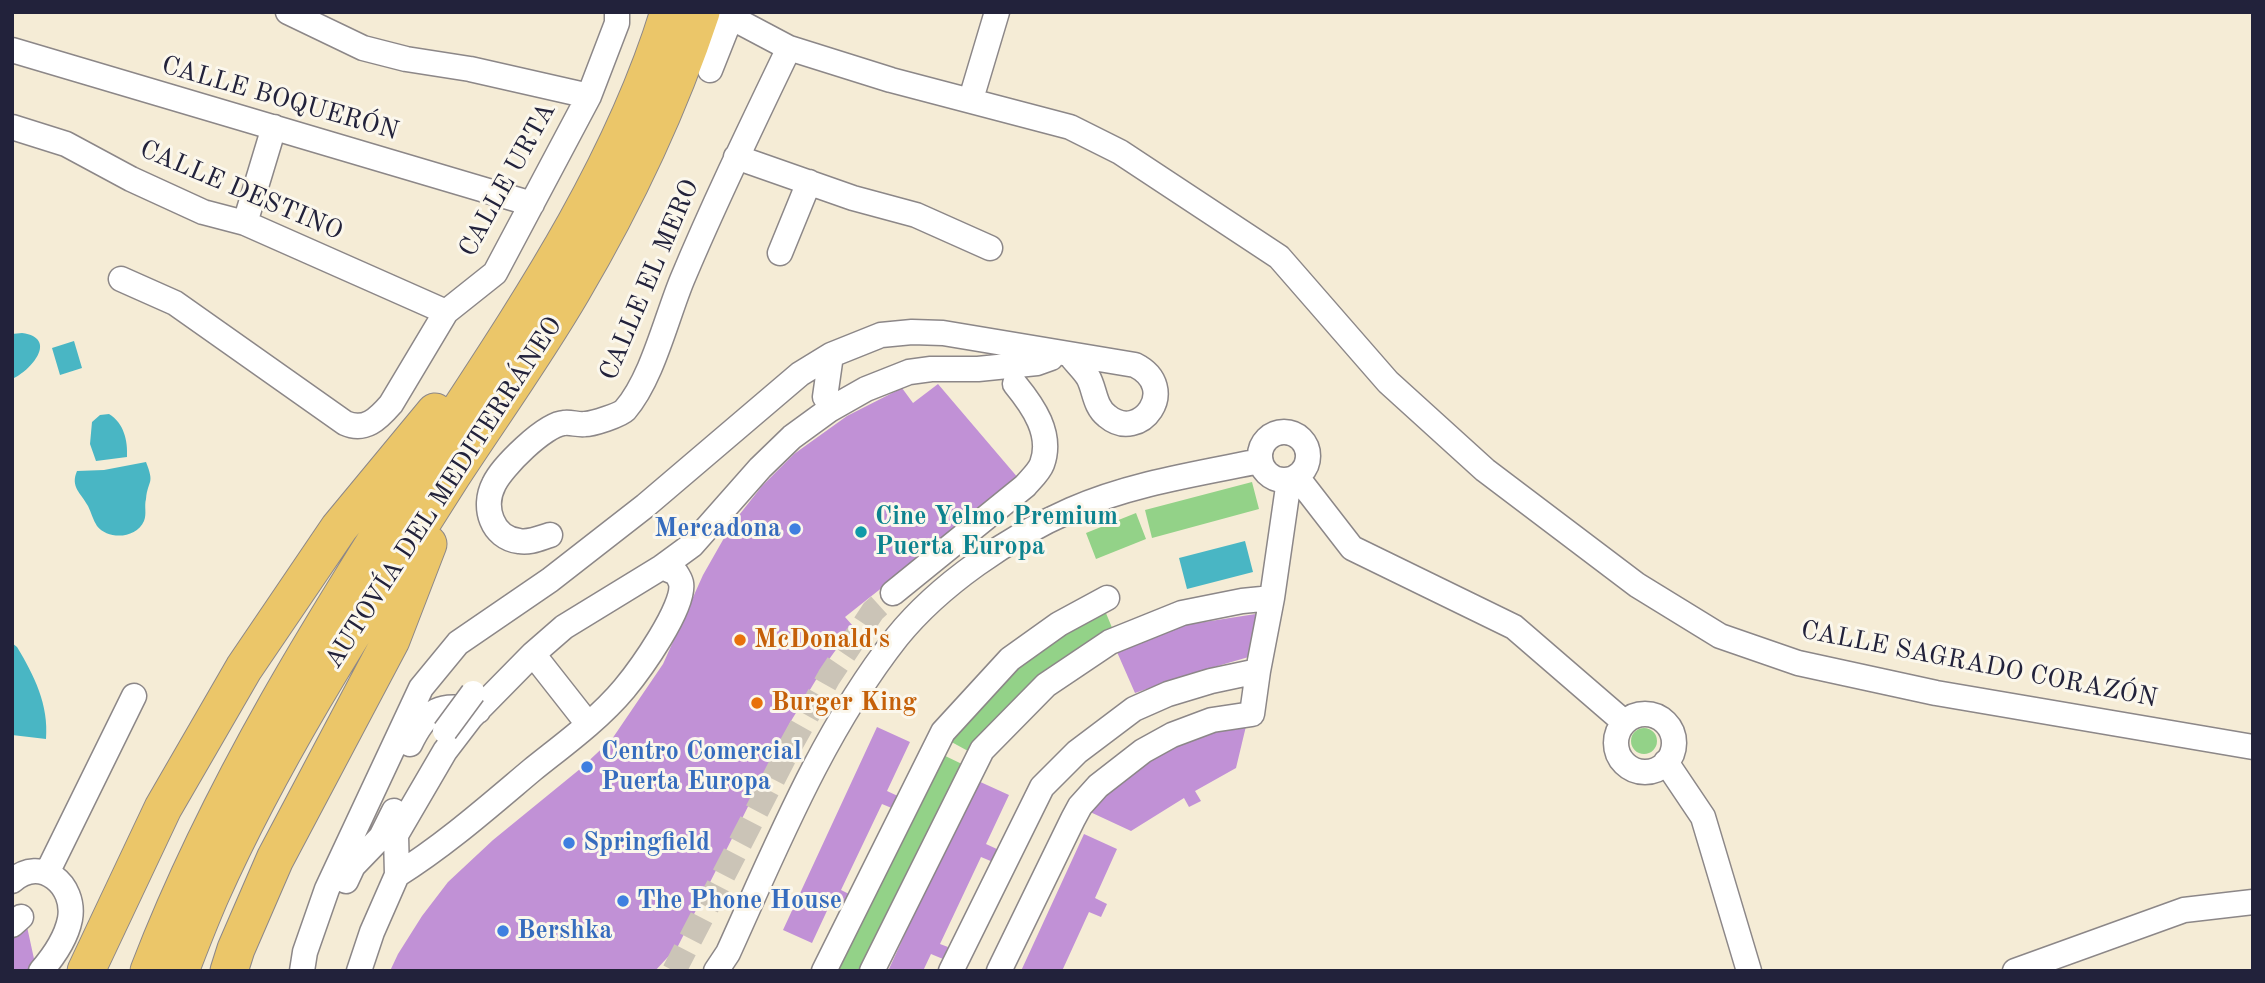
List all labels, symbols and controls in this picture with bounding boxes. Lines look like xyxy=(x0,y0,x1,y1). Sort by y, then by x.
street label: CALLE BOQUERÓN xyxy=(158,50,402,148)
street label: CALLE URTA xyxy=(453,98,563,262)
street label: CALLE DESTINO xyxy=(135,134,347,248)
street label: CALLE EL MERO xyxy=(594,175,706,385)
street label: AUTOVÍA DEL MEDITERRÁNEO xyxy=(318,311,570,675)
place label: Cine Yelmo Premium Puerta Europa xyxy=(875,501,1118,562)
place label: Mercadona xyxy=(654,513,781,545)
marker: Mercadona xyxy=(787,521,803,537)
marker: Cine Yelmo Premium Puerta Europa xyxy=(853,524,869,540)
street label: CALLE SAGRADO CORAZÓN xyxy=(1798,615,2160,715)
place label: McDonald's xyxy=(754,624,890,656)
marker: McDonald's xyxy=(732,632,748,648)
place label: Burger King xyxy=(771,687,917,719)
marker: Burger King xyxy=(749,695,765,711)
place label: Centro Comercial Puerta Europa xyxy=(601,736,802,798)
marker: Centro Comercial Puerta Europa xyxy=(579,759,595,775)
place label: Springfield xyxy=(583,827,710,859)
marker: Springfield xyxy=(561,835,577,851)
place label: The Phone House xyxy=(637,885,842,917)
marker: The Phone House xyxy=(615,893,631,909)
place label: Bershka xyxy=(517,915,613,947)
marker: Bershka xyxy=(495,923,511,939)

